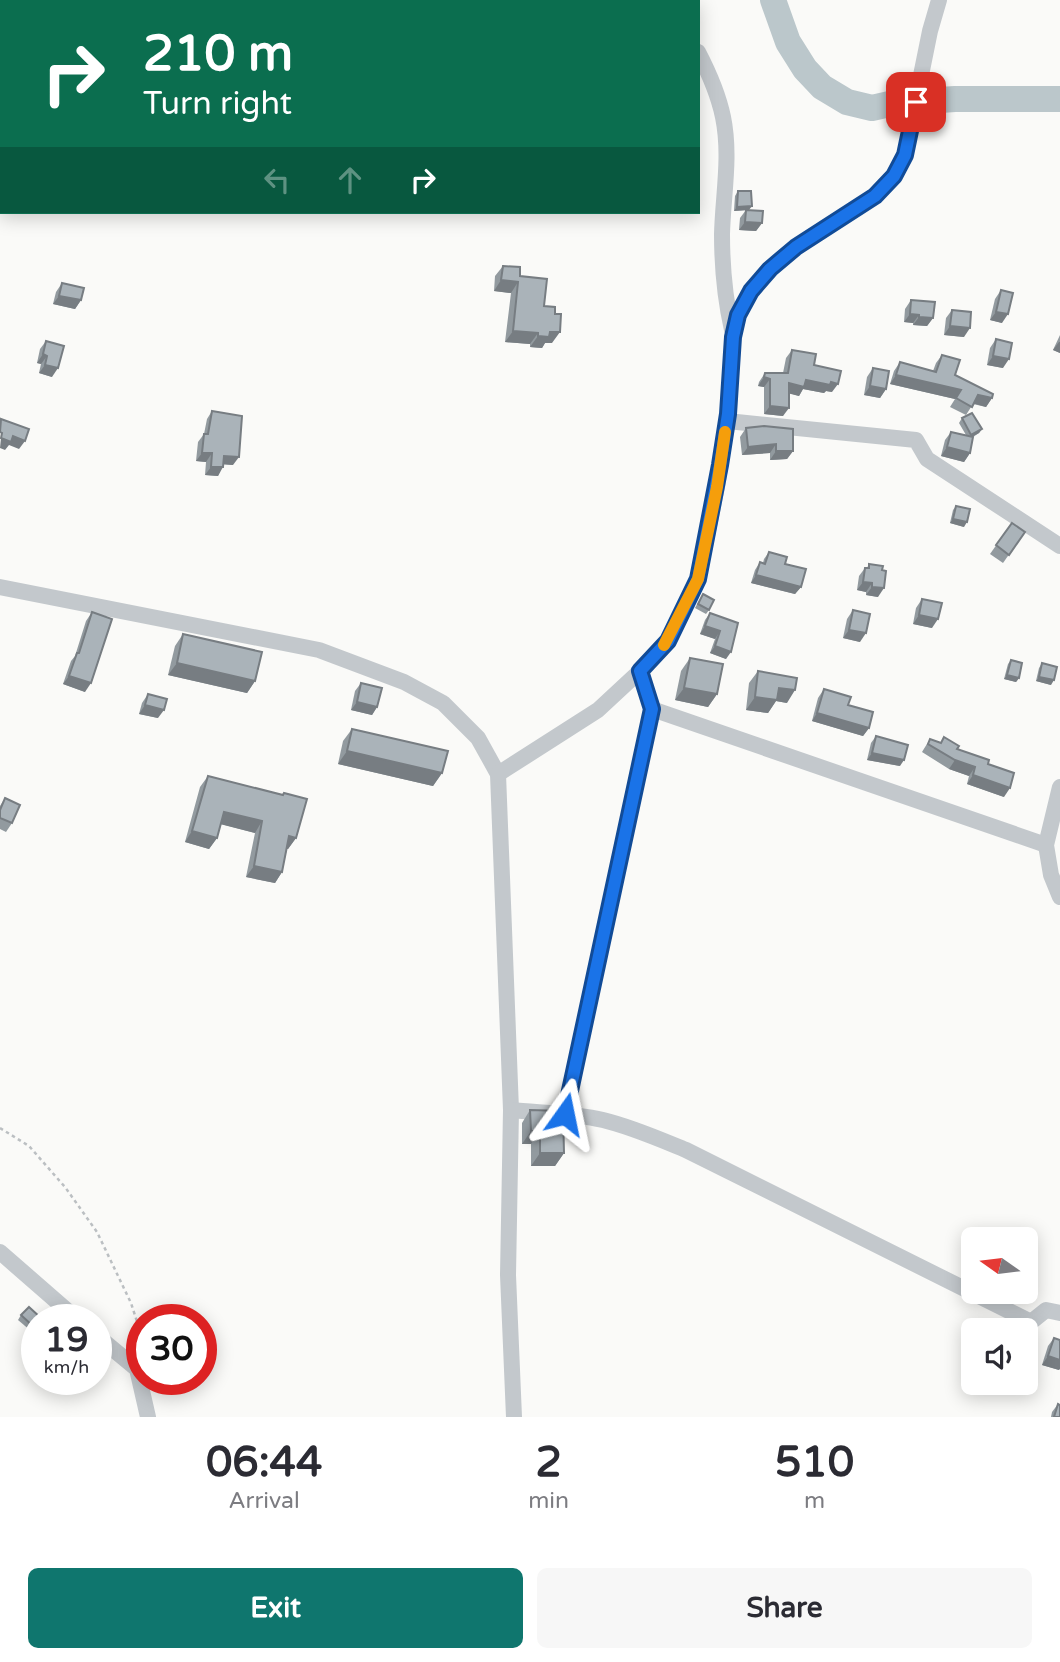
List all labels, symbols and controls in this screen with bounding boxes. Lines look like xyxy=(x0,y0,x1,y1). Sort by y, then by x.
text: 210 m xyxy=(143,25,293,84)
icon: right xyxy=(28,28,119,119)
pin xyxy=(886,72,946,132)
icon: arrive xyxy=(897,83,935,121)
text: Turn right xyxy=(143,85,292,123)
icon: left xyxy=(258,161,296,199)
icon: ahead xyxy=(331,161,369,199)
icon: right xyxy=(404,161,442,199)
position arrow xyxy=(528,1077,602,1151)
north arrow xyxy=(961,1227,1038,1304)
map controls xyxy=(961,1227,1038,1395)
speed limit sign: 30 xyxy=(126,1304,217,1395)
button: sound xyxy=(961,1318,1038,1395)
text: 19 xyxy=(45,1319,88,1361)
text: km/h xyxy=(44,1356,89,1378)
text: 06:44 xyxy=(206,1437,322,1488)
text: 2 xyxy=(535,1437,562,1488)
text: 510 xyxy=(775,1437,854,1488)
text: Arrival xyxy=(229,1487,300,1515)
text: min xyxy=(528,1487,569,1515)
text: m xyxy=(804,1487,825,1515)
button: Exit xyxy=(28,1568,523,1648)
button: Share xyxy=(537,1568,1032,1648)

